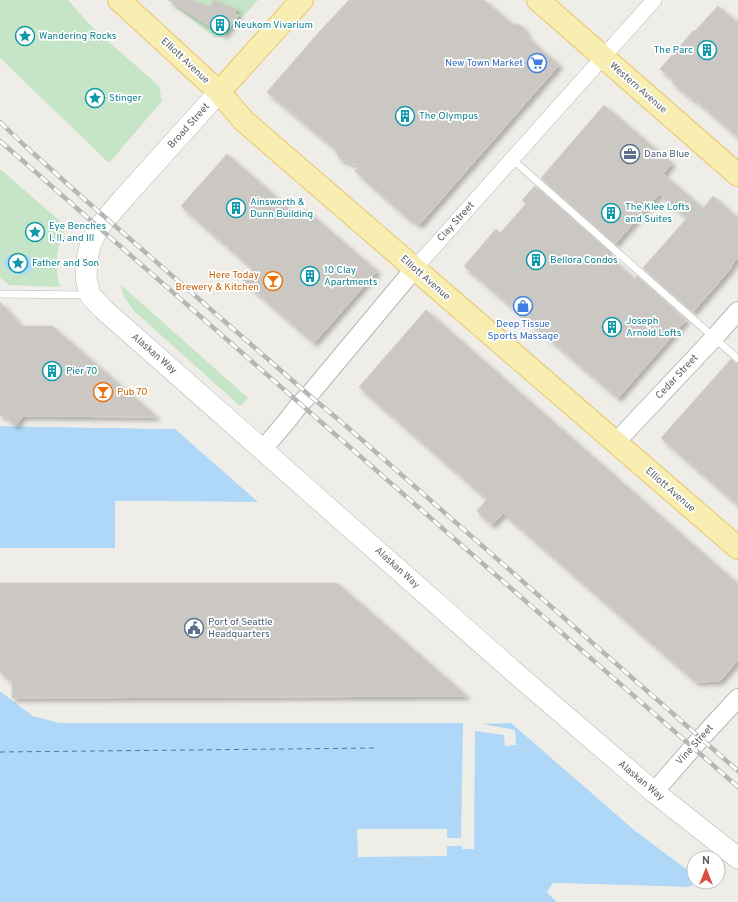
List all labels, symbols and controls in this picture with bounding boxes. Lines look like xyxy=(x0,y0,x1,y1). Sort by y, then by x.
building icon: Neukom Vivarium xyxy=(209,14,231,36)
place label: Neukom Vivarium xyxy=(234,19,313,32)
place icon: Wandering Rocks xyxy=(14,25,36,47)
place label: Wandering Rocks xyxy=(39,30,117,43)
street label: Elliott Avenue xyxy=(158,35,212,87)
building icon: The Parc xyxy=(696,39,718,61)
place label: The Parc xyxy=(654,44,693,57)
supermarket icon: New Town Market xyxy=(526,52,548,74)
place label: New Town Market xyxy=(445,57,523,70)
street label: Western Avenue xyxy=(607,59,669,117)
place icon: Stinger xyxy=(84,87,106,109)
place label: Stinger xyxy=(109,92,142,105)
street label: Broad Street xyxy=(165,100,213,151)
building icon: The Olympus xyxy=(394,105,416,127)
place label: The Olympus xyxy=(419,110,479,123)
office icon: Dana Blue xyxy=(619,143,641,165)
place label: Dana Blue xyxy=(644,148,689,161)
place label: Ainsworth & Dunn Building xyxy=(250,196,313,221)
building icon: Ainsworth & Dunn Building xyxy=(225,197,247,219)
street label: Clay Street xyxy=(435,199,478,245)
place label: The Klee Lofts and Suites xyxy=(625,201,690,226)
building icon: The Klee Lofts and Suites xyxy=(600,202,622,224)
place label: Eye Benches I, II, and III xyxy=(49,220,106,245)
place icon: Eye Benches I, II, and III xyxy=(24,221,46,243)
building icon: Bellora Condos xyxy=(525,249,547,271)
place icon: Father and Son xyxy=(7,252,29,274)
street label: Elliott Avenue xyxy=(397,253,453,303)
place label: Bellora Condos xyxy=(550,254,618,267)
place label: Father and Son xyxy=(32,257,99,270)
place label: 10 Clay Apartments xyxy=(324,264,378,289)
building icon: 10 Clay Apartments xyxy=(299,265,321,287)
place label: Here Today Brewery & Kitchen xyxy=(176,269,259,294)
bar icon: Here Today Brewery & Kitchen xyxy=(262,270,284,292)
shop icon: Deep Tissue Sports Massage xyxy=(512,295,534,317)
place label: Joseph Arnold Lofts xyxy=(626,315,682,340)
building icon: Joseph Arnold Lofts xyxy=(601,316,623,338)
place label: Deep Tissue Sports Massage xyxy=(488,318,558,343)
street label: Alaskan Way xyxy=(128,331,180,377)
street label: Cedar Street xyxy=(653,352,701,402)
building icon: Pier 70 xyxy=(41,360,63,382)
place label: Pier 70 xyxy=(66,365,98,378)
bar icon: Pub 70 xyxy=(92,381,114,403)
place label: Pub 70 xyxy=(117,386,148,399)
street label: Elliott Avenue xyxy=(642,465,698,515)
street label: Alaskan Way xyxy=(372,544,422,592)
place label: Port of Seattle Headquarters xyxy=(208,616,273,641)
public building icon: Port of Seattle Headquarters xyxy=(183,617,205,639)
street label: Vine Street xyxy=(673,722,717,768)
street label: Alaskan Way xyxy=(615,758,667,804)
north arrow xyxy=(686,850,726,890)
text: N xyxy=(702,854,710,868)

